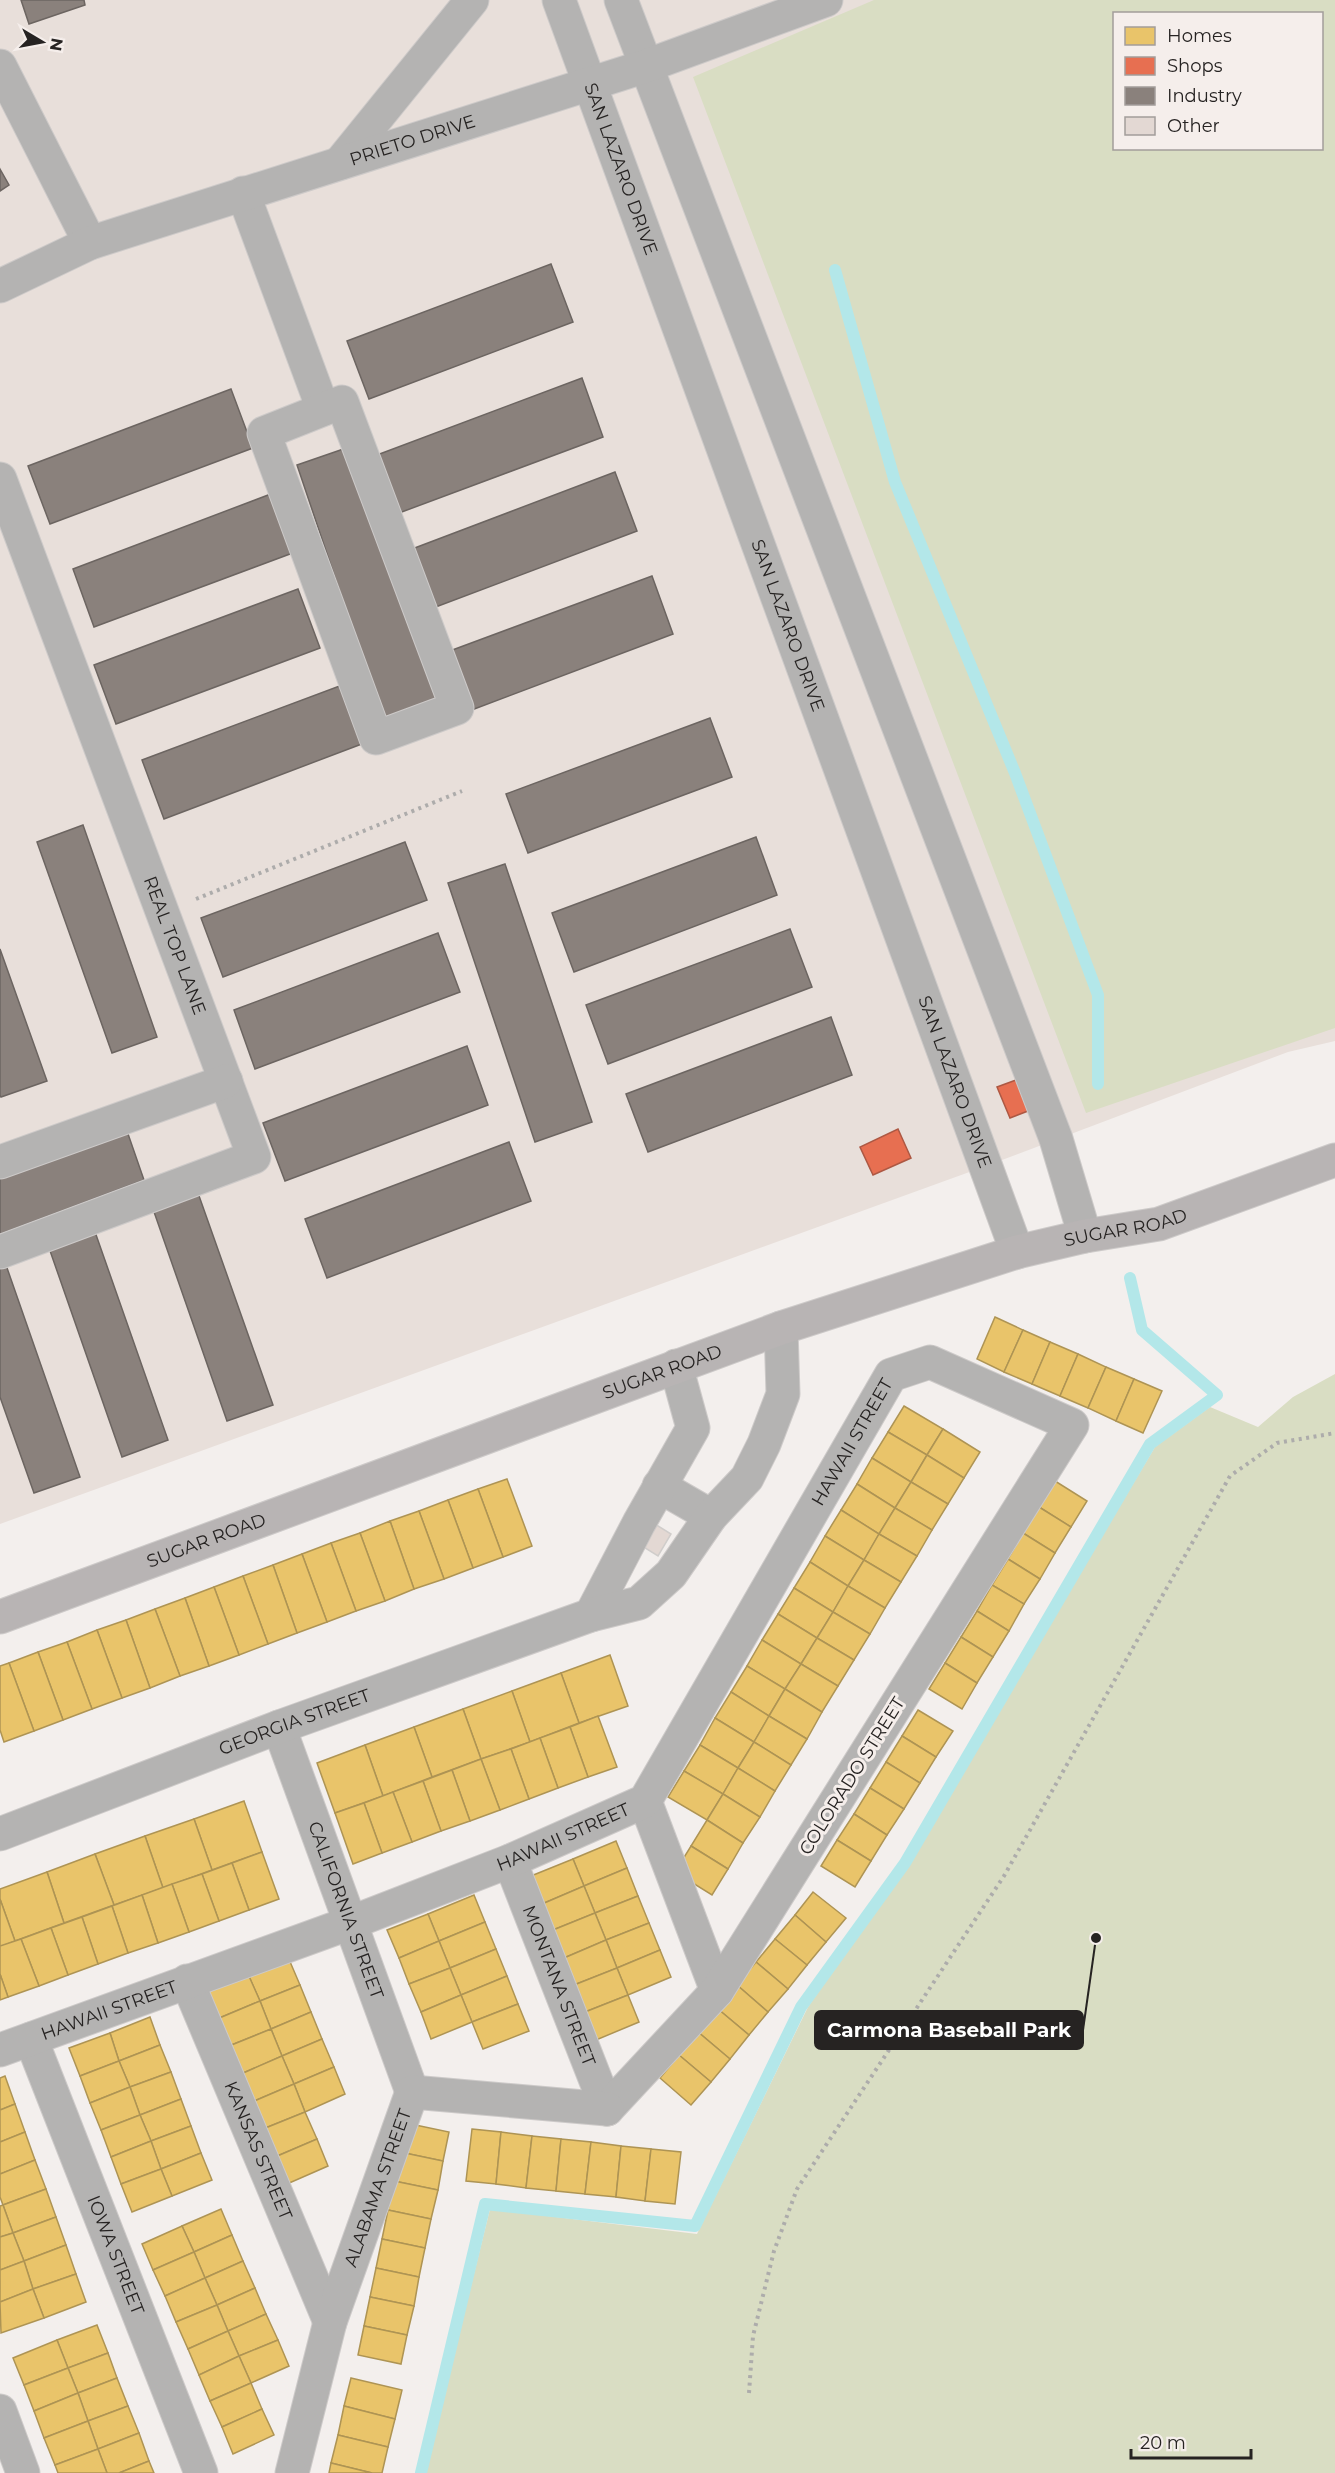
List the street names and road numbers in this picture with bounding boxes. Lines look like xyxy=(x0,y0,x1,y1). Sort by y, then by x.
street label: SAN LAZARO DRIVE xyxy=(579,80,662,258)
street label: PRIETO DRIVE xyxy=(347,110,478,171)
street label: SAN LAZARO DRIVE xyxy=(746,536,829,715)
street label: REAL TOP LANE xyxy=(139,873,211,1018)
street label: SAN LAZARO DRIVE xyxy=(913,993,996,1171)
street label: SUGAR ROAD xyxy=(1062,1204,1190,1252)
street label: SUGAR ROAD xyxy=(599,1340,725,1404)
street label: HAWAII STREET xyxy=(807,1374,898,1510)
street label: SUGAR ROAD xyxy=(144,1509,269,1573)
street label: GEORGIA STREET xyxy=(216,1684,374,1760)
street label: COLORADO STREET xyxy=(794,1692,910,1859)
street label: HAWAII STREET xyxy=(493,1798,634,1876)
street label: CALIFORNIA STREET xyxy=(303,1819,388,2003)
street label: MONTANA STREET xyxy=(518,1902,600,2070)
street label: HAWAII STREET xyxy=(38,1975,181,2045)
street label: KANSAS STREET xyxy=(219,2078,297,2224)
street label: ALABAMA STREET xyxy=(339,2105,416,2270)
street label: IOWA STREET xyxy=(82,2192,149,2318)

